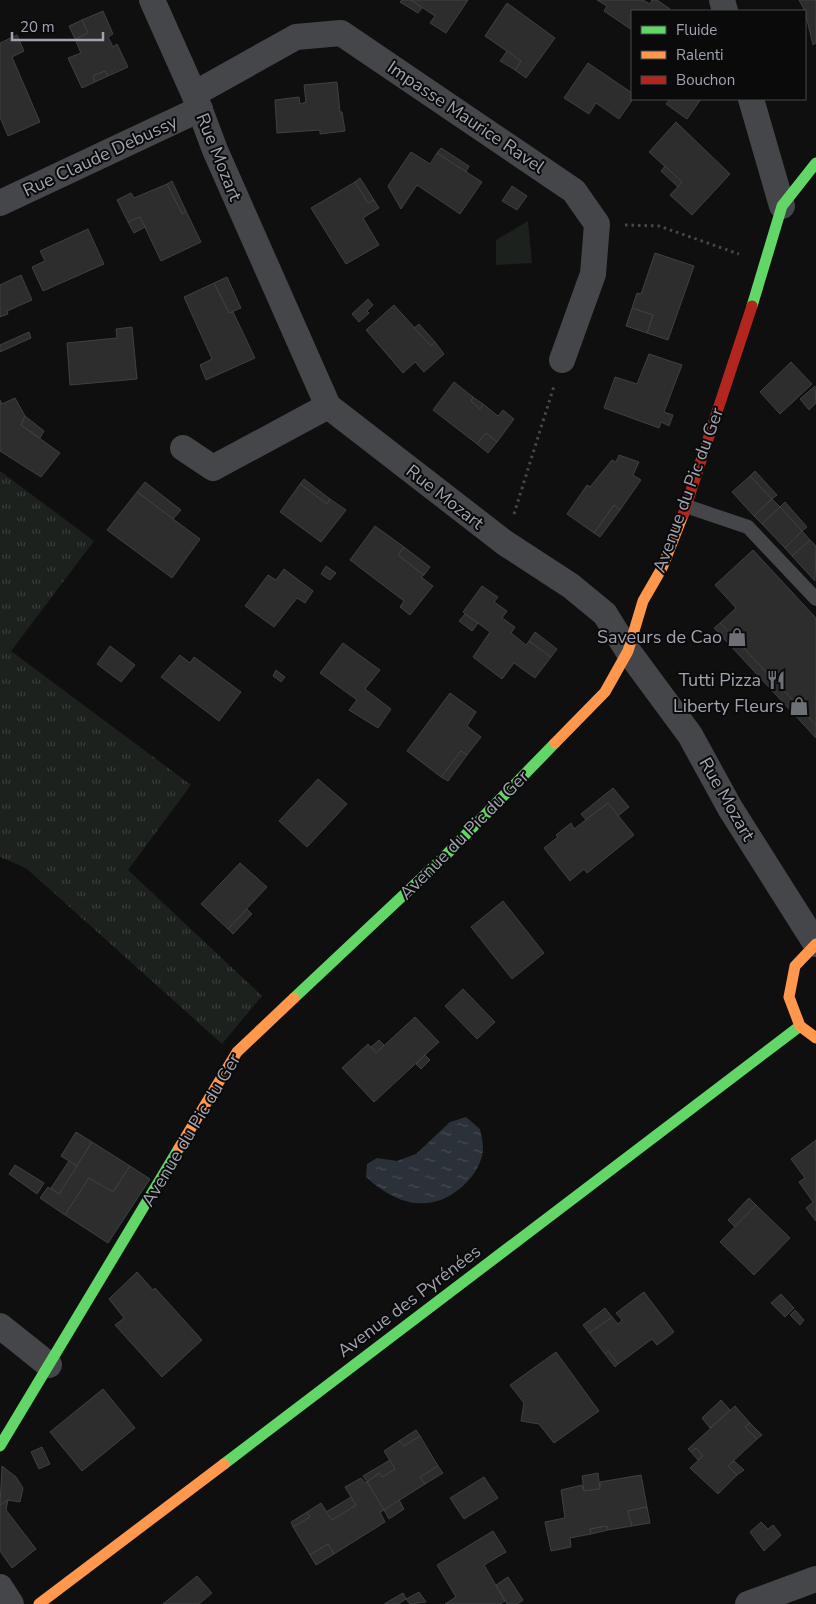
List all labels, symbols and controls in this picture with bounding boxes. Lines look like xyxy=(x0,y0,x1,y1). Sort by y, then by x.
scale bar xyxy=(12,10,104,42)
legend xyxy=(631,10,806,100)
text: 20 m xyxy=(20,17,55,37)
text: Fluide xyxy=(676,20,717,40)
text: Ralenti xyxy=(676,45,724,65)
street label: Impasse Maurice Ravel xyxy=(383,55,550,179)
text: Bouchon xyxy=(676,70,735,90)
street label: Rue Claude Debussy xyxy=(19,109,182,202)
street label: Rue Mozart xyxy=(191,110,248,205)
street label: Avenue du Pic du Ger xyxy=(647,404,729,576)
street label: Rue Mozart xyxy=(401,459,489,535)
place label: Saveurs de Cao xyxy=(597,625,722,649)
shop icon: Saveurs de Cao xyxy=(726,626,748,648)
place label: Tutti Pizza xyxy=(679,668,761,692)
restaurant icon: Tutti Pizza xyxy=(765,669,787,691)
place label: Liberty Fleurs xyxy=(673,694,784,718)
shop icon: Liberty Fleurs xyxy=(788,695,810,717)
street label: Rue Mozart xyxy=(693,753,761,846)
street label: Avenue du Pic du Ger xyxy=(394,765,534,905)
street label: Avenue du Pic du Ger xyxy=(136,1049,246,1211)
street label: Avenue des Pyrénées xyxy=(332,1239,486,1363)

